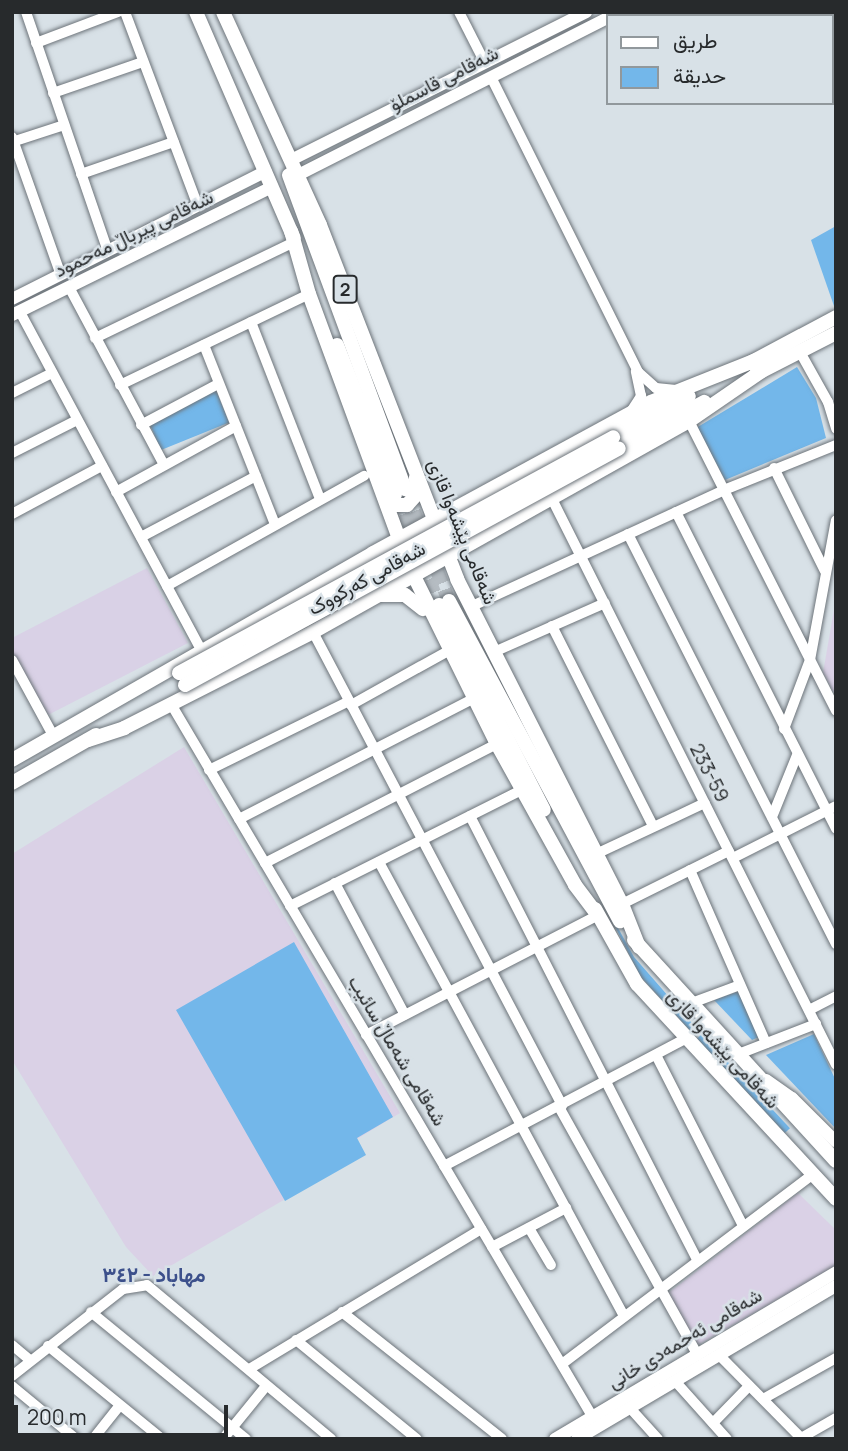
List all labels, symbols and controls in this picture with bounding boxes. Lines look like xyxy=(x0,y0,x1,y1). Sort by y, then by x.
legend xyxy=(606,14,834,105)
text: طريق xyxy=(673,26,718,54)
street label: شەقامی قاسملۆ xyxy=(386,42,502,116)
text: حديقة xyxy=(673,61,726,89)
street label: شەقامی پیرباڵ مەحمود xyxy=(51,186,217,282)
road number: 2 xyxy=(331,274,359,304)
street label: شەقامی پێشەوا قازی xyxy=(422,456,502,608)
street label: شەقامی کەرکووک xyxy=(305,537,429,621)
street label: 233-59 xyxy=(685,740,733,806)
street label: شەقامی شەماڵ سائیب xyxy=(343,972,451,1130)
street label: شەقامی پێشەوا قازی xyxy=(662,985,784,1113)
district label: مهاباد - ٣٤٢ xyxy=(102,1261,206,1287)
street label: شەقامی ئەحمەدی خانی xyxy=(604,1284,766,1394)
scale bar xyxy=(18,1392,231,1436)
text: 200 m xyxy=(27,1403,87,1431)

